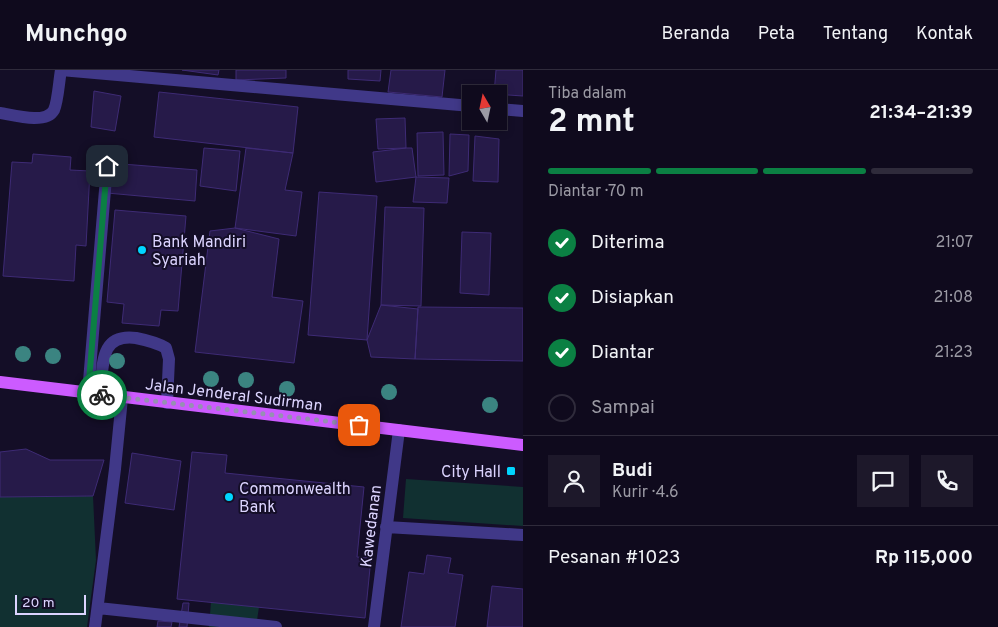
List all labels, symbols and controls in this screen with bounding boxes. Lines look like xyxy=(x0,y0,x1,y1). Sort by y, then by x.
text: Munchgo xyxy=(25,20,128,50)
text: Beranda xyxy=(661,23,730,46)
text: Peta xyxy=(758,23,795,46)
text: Tentang xyxy=(823,23,888,46)
text: Kontak xyxy=(916,23,973,46)
text: Tiba dalam xyxy=(548,84,627,104)
north arrow xyxy=(462,85,508,130)
map controls xyxy=(462,85,507,130)
text: 21:34–21:39 xyxy=(869,101,973,125)
text: 2 mnt xyxy=(548,103,635,143)
pin xyxy=(86,145,128,187)
icon: home xyxy=(93,152,121,180)
text: Diantar · 70 m xyxy=(548,182,643,202)
icon: check xyxy=(548,229,576,257)
text: Diterima xyxy=(591,231,665,255)
place label: Bank Mandiri Syariah xyxy=(152,233,246,271)
text: 21:07 xyxy=(935,233,973,253)
marker: Bank Mandiri Syariah xyxy=(136,244,148,256)
icon: check xyxy=(548,284,576,312)
text: Disiapkan xyxy=(591,286,674,310)
text: 21:08 xyxy=(934,288,973,308)
icon: check xyxy=(548,339,576,367)
text: Diantar xyxy=(591,341,654,365)
text: 21:23 xyxy=(934,343,973,363)
courier xyxy=(77,370,127,420)
street label: Jalan Jenderal Sudirman xyxy=(144,375,324,417)
icon: bike xyxy=(88,381,116,409)
text: Sampai xyxy=(591,396,655,420)
pin xyxy=(338,404,380,446)
icon: bag xyxy=(345,411,373,439)
button: person xyxy=(548,455,600,507)
button: chat xyxy=(857,455,909,507)
button: phone xyxy=(921,455,973,507)
text: Budi xyxy=(612,459,653,483)
place label: City Hall xyxy=(441,463,501,483)
marker: City Hall xyxy=(505,465,517,477)
place label: Commonwealth Bank xyxy=(239,480,351,518)
text: Kurir · 4.6 xyxy=(612,483,679,503)
street label: Kawedanan xyxy=(357,484,387,569)
marker: Commonwealth Bank xyxy=(223,491,235,503)
text: Pesanan #1023 xyxy=(548,546,681,570)
text: Rp 115,000 xyxy=(875,546,973,570)
scale bar xyxy=(15,592,86,615)
text: 20 m xyxy=(22,595,55,612)

